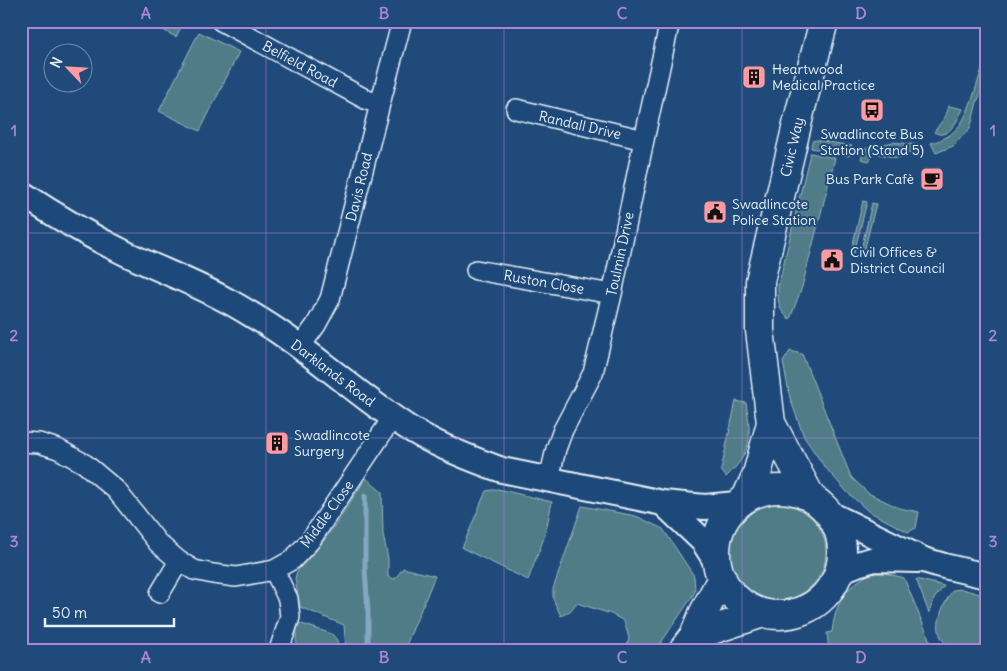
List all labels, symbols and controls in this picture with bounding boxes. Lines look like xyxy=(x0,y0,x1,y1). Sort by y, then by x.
text: A xyxy=(141,3,151,23)
text: B xyxy=(379,3,390,23)
text: C xyxy=(617,3,628,23)
text: D xyxy=(855,3,867,23)
street label: Belfield Road xyxy=(259,37,341,91)
north arrow xyxy=(42,42,92,92)
text: N xyxy=(46,54,66,71)
place label: Heartwood Medical Practice xyxy=(772,60,875,94)
building icon: Heartwood Medical Practice xyxy=(741,64,767,90)
bus stop icon: Swadlincote Bus Station (Stand 5) xyxy=(859,97,885,123)
street label: Randall Drive xyxy=(537,107,623,143)
street label: Civic Way xyxy=(776,115,808,179)
text: 1 xyxy=(11,120,17,140)
text: 1 xyxy=(990,120,996,140)
place label: Swadlincote Bus Station (Stand 5) xyxy=(820,125,924,159)
street label: Davis Road xyxy=(342,151,376,223)
cafe icon: Bus Park Cafè xyxy=(919,166,945,192)
place label: Bus Park Cafè xyxy=(826,170,914,188)
place label: Swadlincote Police Station xyxy=(732,195,816,229)
public building icon: Swadlincote Police Station xyxy=(702,199,728,225)
street label: Toulmin Drive xyxy=(602,210,638,298)
place label: Civil Offices & District Council xyxy=(850,243,945,277)
public building icon: Civil Offices & District Council xyxy=(819,247,845,273)
street label: Ruston Close xyxy=(502,266,586,298)
text: 2 xyxy=(10,325,19,345)
text: 2 xyxy=(989,325,998,345)
street label: Darklands Road xyxy=(287,335,379,411)
place label: Swadlincote Surgery xyxy=(294,426,370,460)
building icon: Swadlincote Surgery xyxy=(264,430,290,456)
street label: Middle Close xyxy=(296,477,358,551)
text: 3 xyxy=(9,531,19,551)
text: 3 xyxy=(988,531,998,551)
scale bar xyxy=(45,596,174,628)
text: 50 m xyxy=(52,603,87,622)
text: A xyxy=(141,647,151,667)
text: B xyxy=(379,647,390,667)
text: C xyxy=(617,647,628,667)
text: D xyxy=(855,647,867,667)

